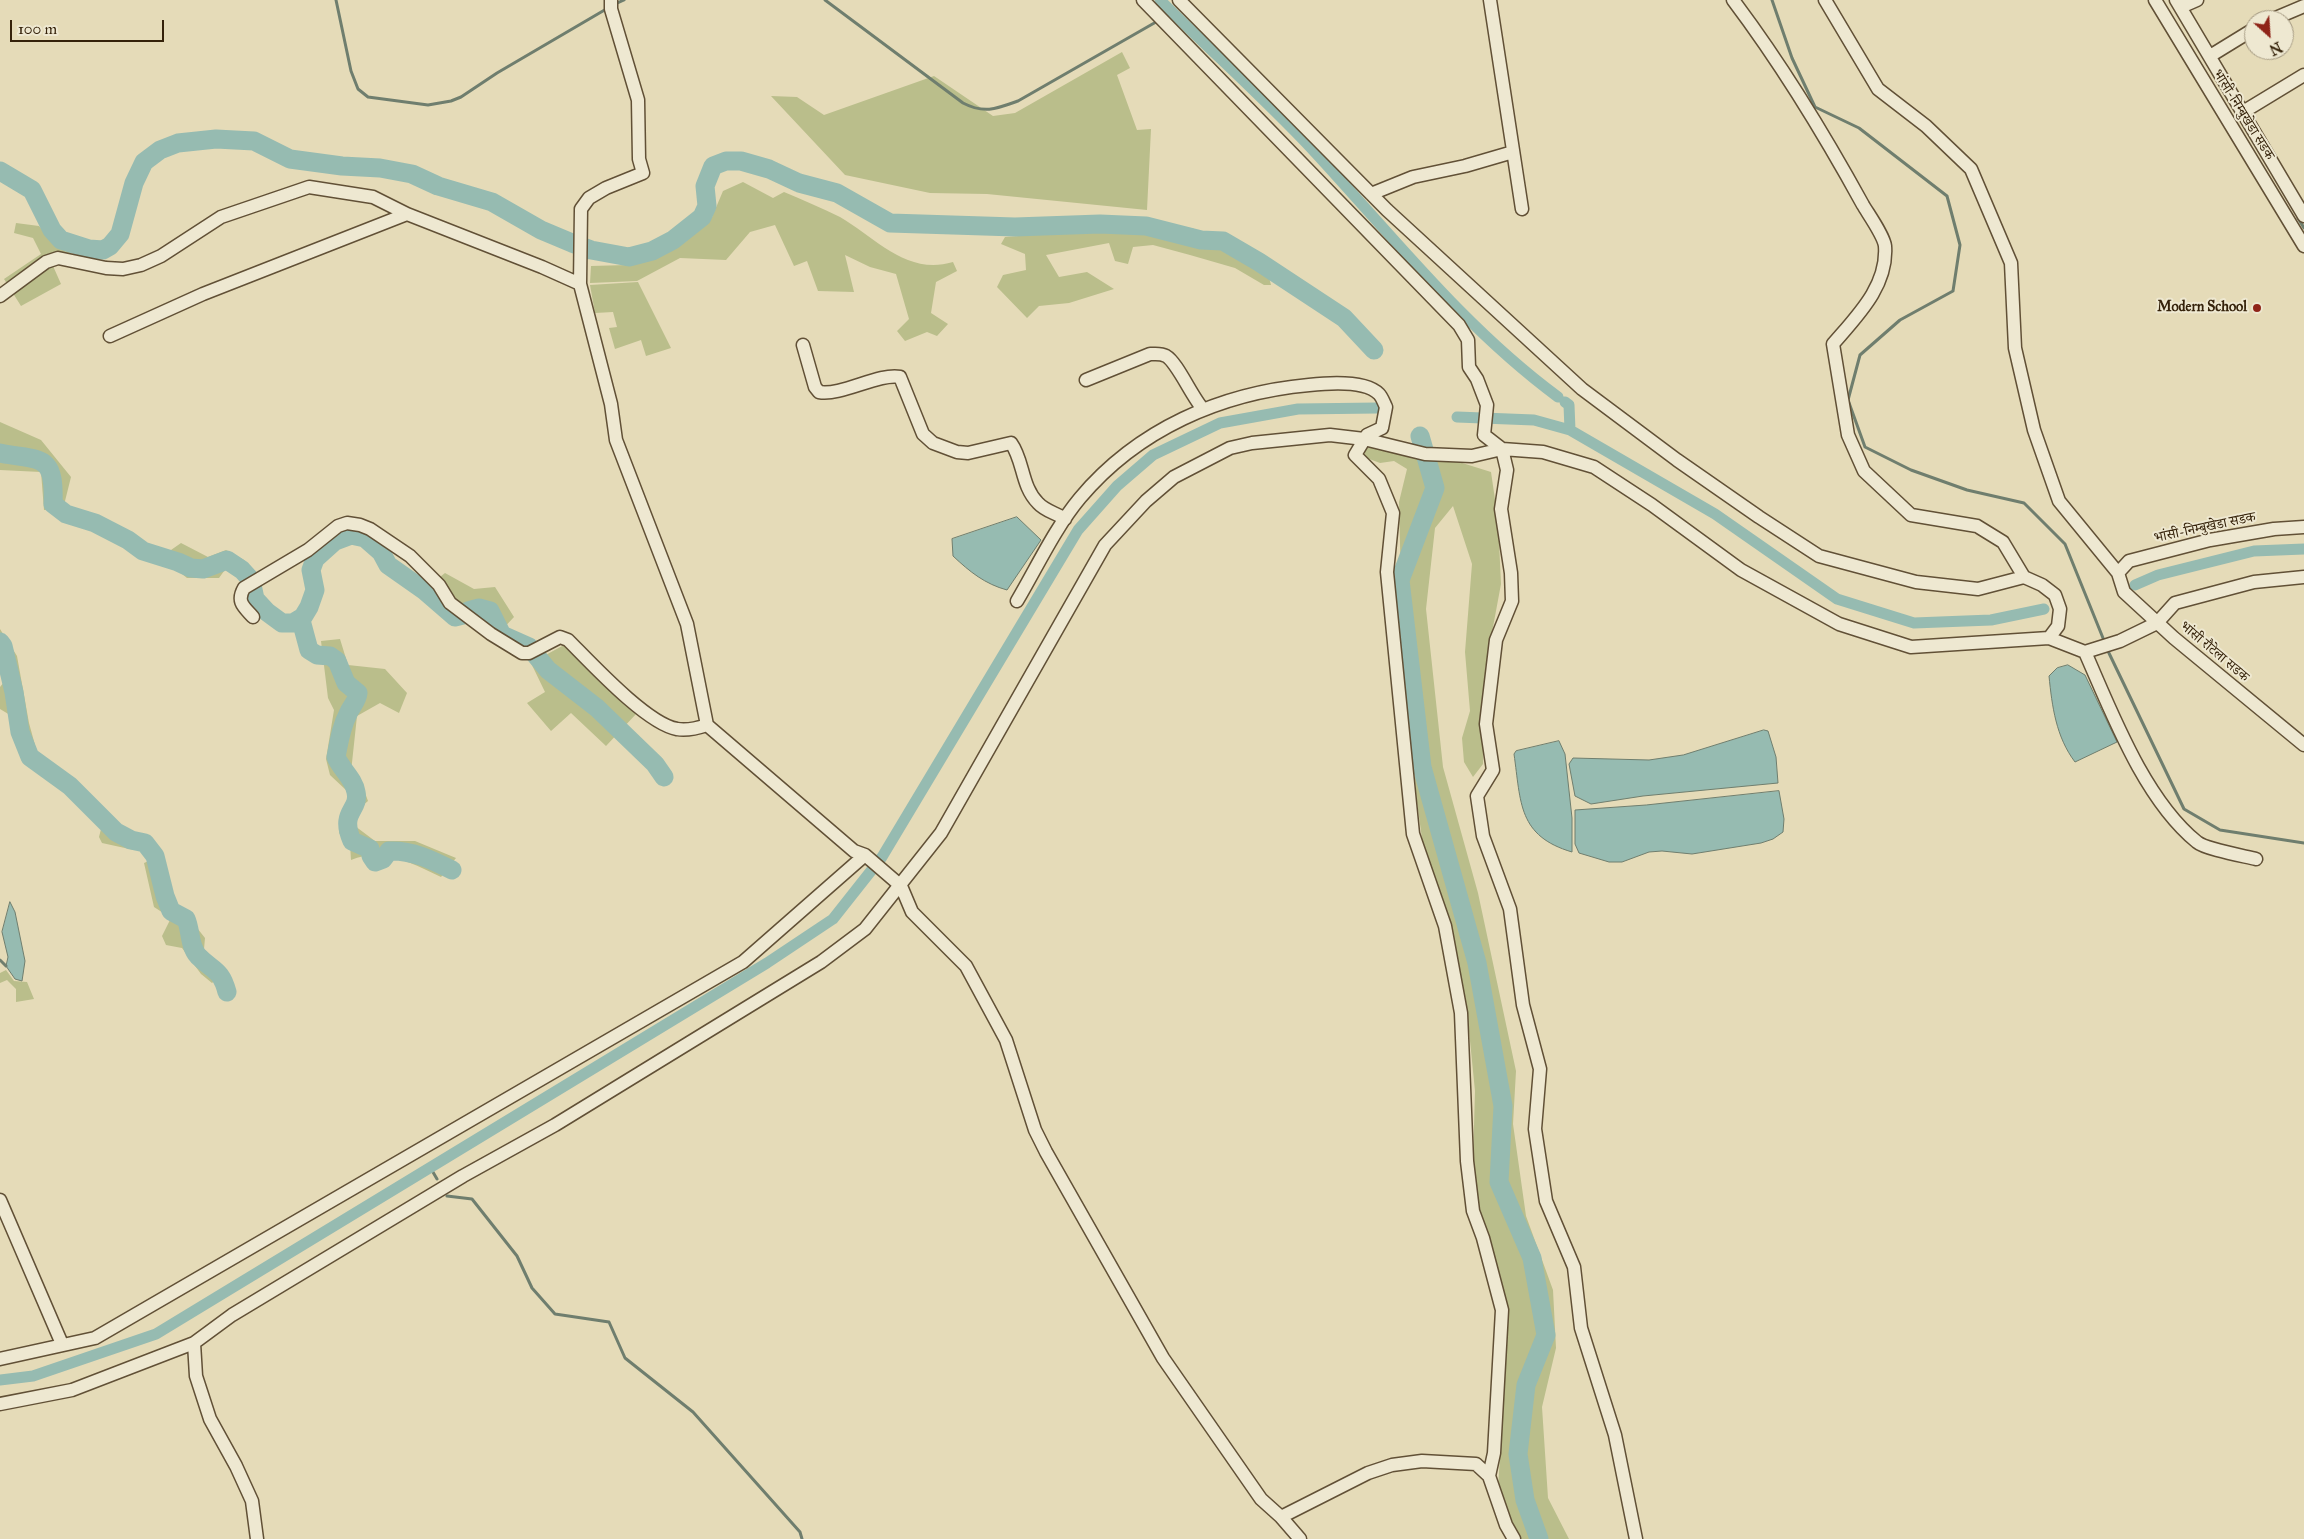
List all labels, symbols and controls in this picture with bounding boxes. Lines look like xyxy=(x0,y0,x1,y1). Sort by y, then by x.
scale bar xyxy=(12,10,166,42)
north arrow xyxy=(2244,10,2294,60)
text: 100 m xyxy=(18,20,57,38)
text: N xyxy=(2266,38,2284,58)
street label: भांसी-निम्बुखेडा सडक xyxy=(2208,67,2278,163)
place label: Modern School xyxy=(2157,300,2247,316)
marker: Modern School xyxy=(2251,302,2263,314)
street label: भांसी-निम्बुखेडा सडक xyxy=(2153,509,2257,547)
street label: भांसी रौटेला सडक xyxy=(2176,618,2252,686)

